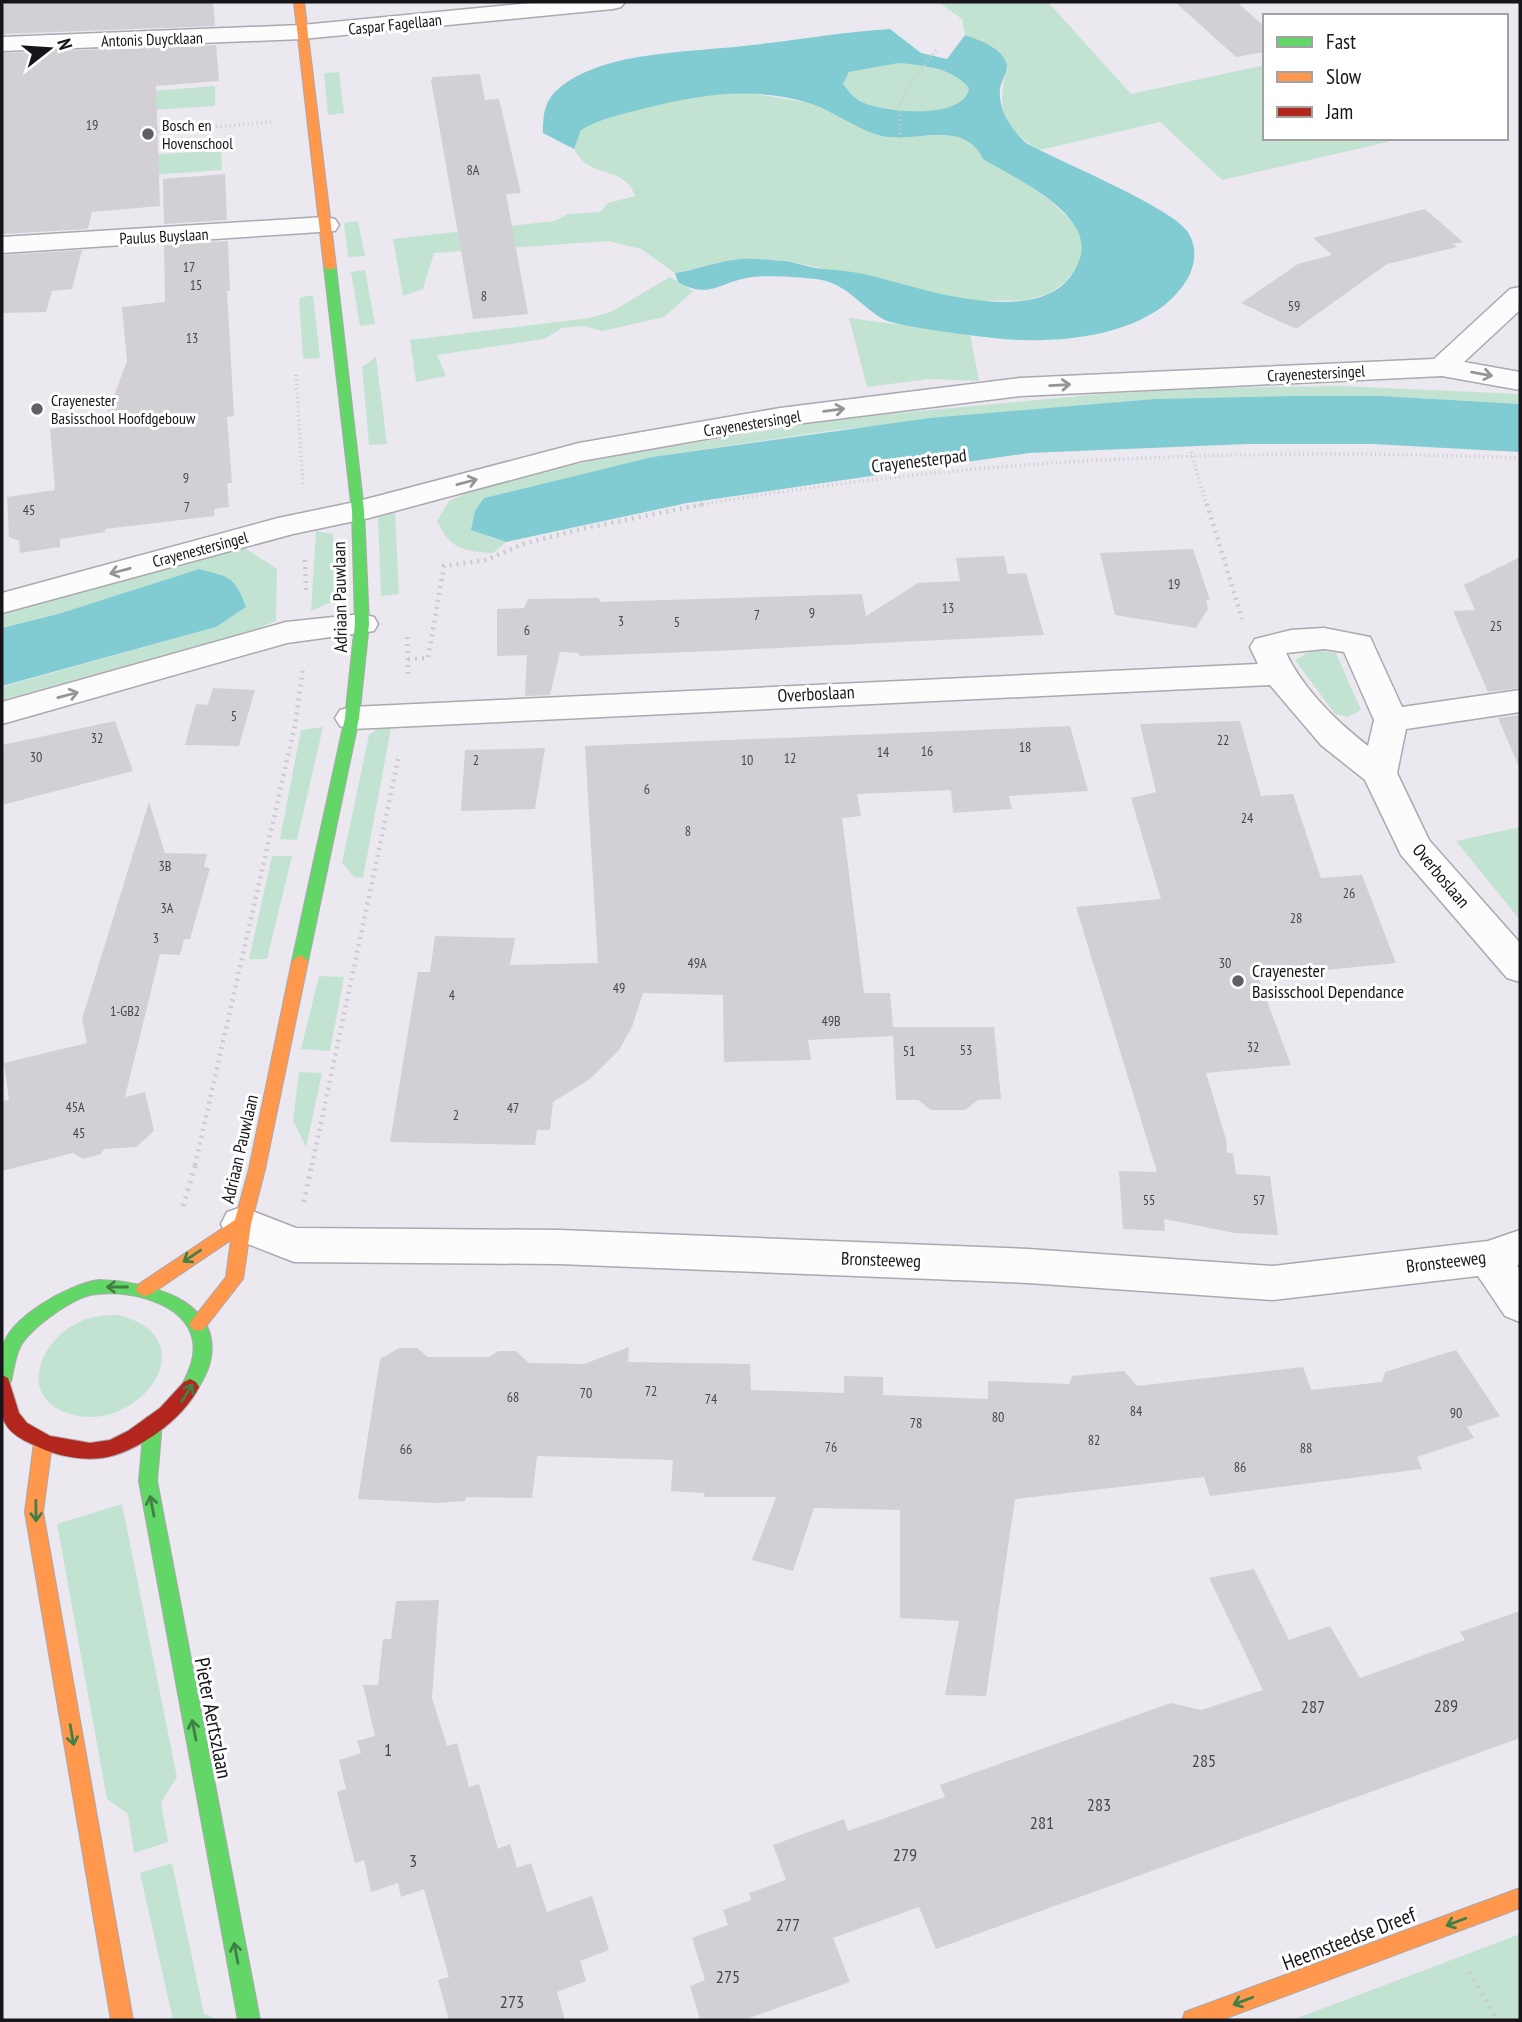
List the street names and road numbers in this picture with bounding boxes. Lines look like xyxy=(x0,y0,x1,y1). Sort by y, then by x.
street label: Caspar Fagellaan xyxy=(347,9,443,39)
street label: Antonis Duycklaan xyxy=(101,27,203,51)
street label: Paulus Buyslaan xyxy=(119,224,209,248)
street label: Crayenestersingel xyxy=(1267,360,1366,386)
street label: Crayenestersingel xyxy=(702,405,802,441)
street label: Crayenesterpad xyxy=(870,443,968,478)
street label: Crayenestersingel xyxy=(150,527,250,571)
street label: Adriaan Pauwlaan xyxy=(327,541,352,653)
street label: Overboslaan xyxy=(777,680,855,707)
street label: Overboslaan xyxy=(1408,839,1475,913)
street label: Adriaan Pauwlaan xyxy=(216,1092,263,1206)
street label: Bronsteeweg xyxy=(1405,1245,1487,1278)
street label: Bronsteeweg xyxy=(841,1247,921,1272)
street label: Pieter Aertszlaan xyxy=(189,1655,238,1781)
street label: Heemsteedse Dreef xyxy=(1278,1901,1420,1976)

